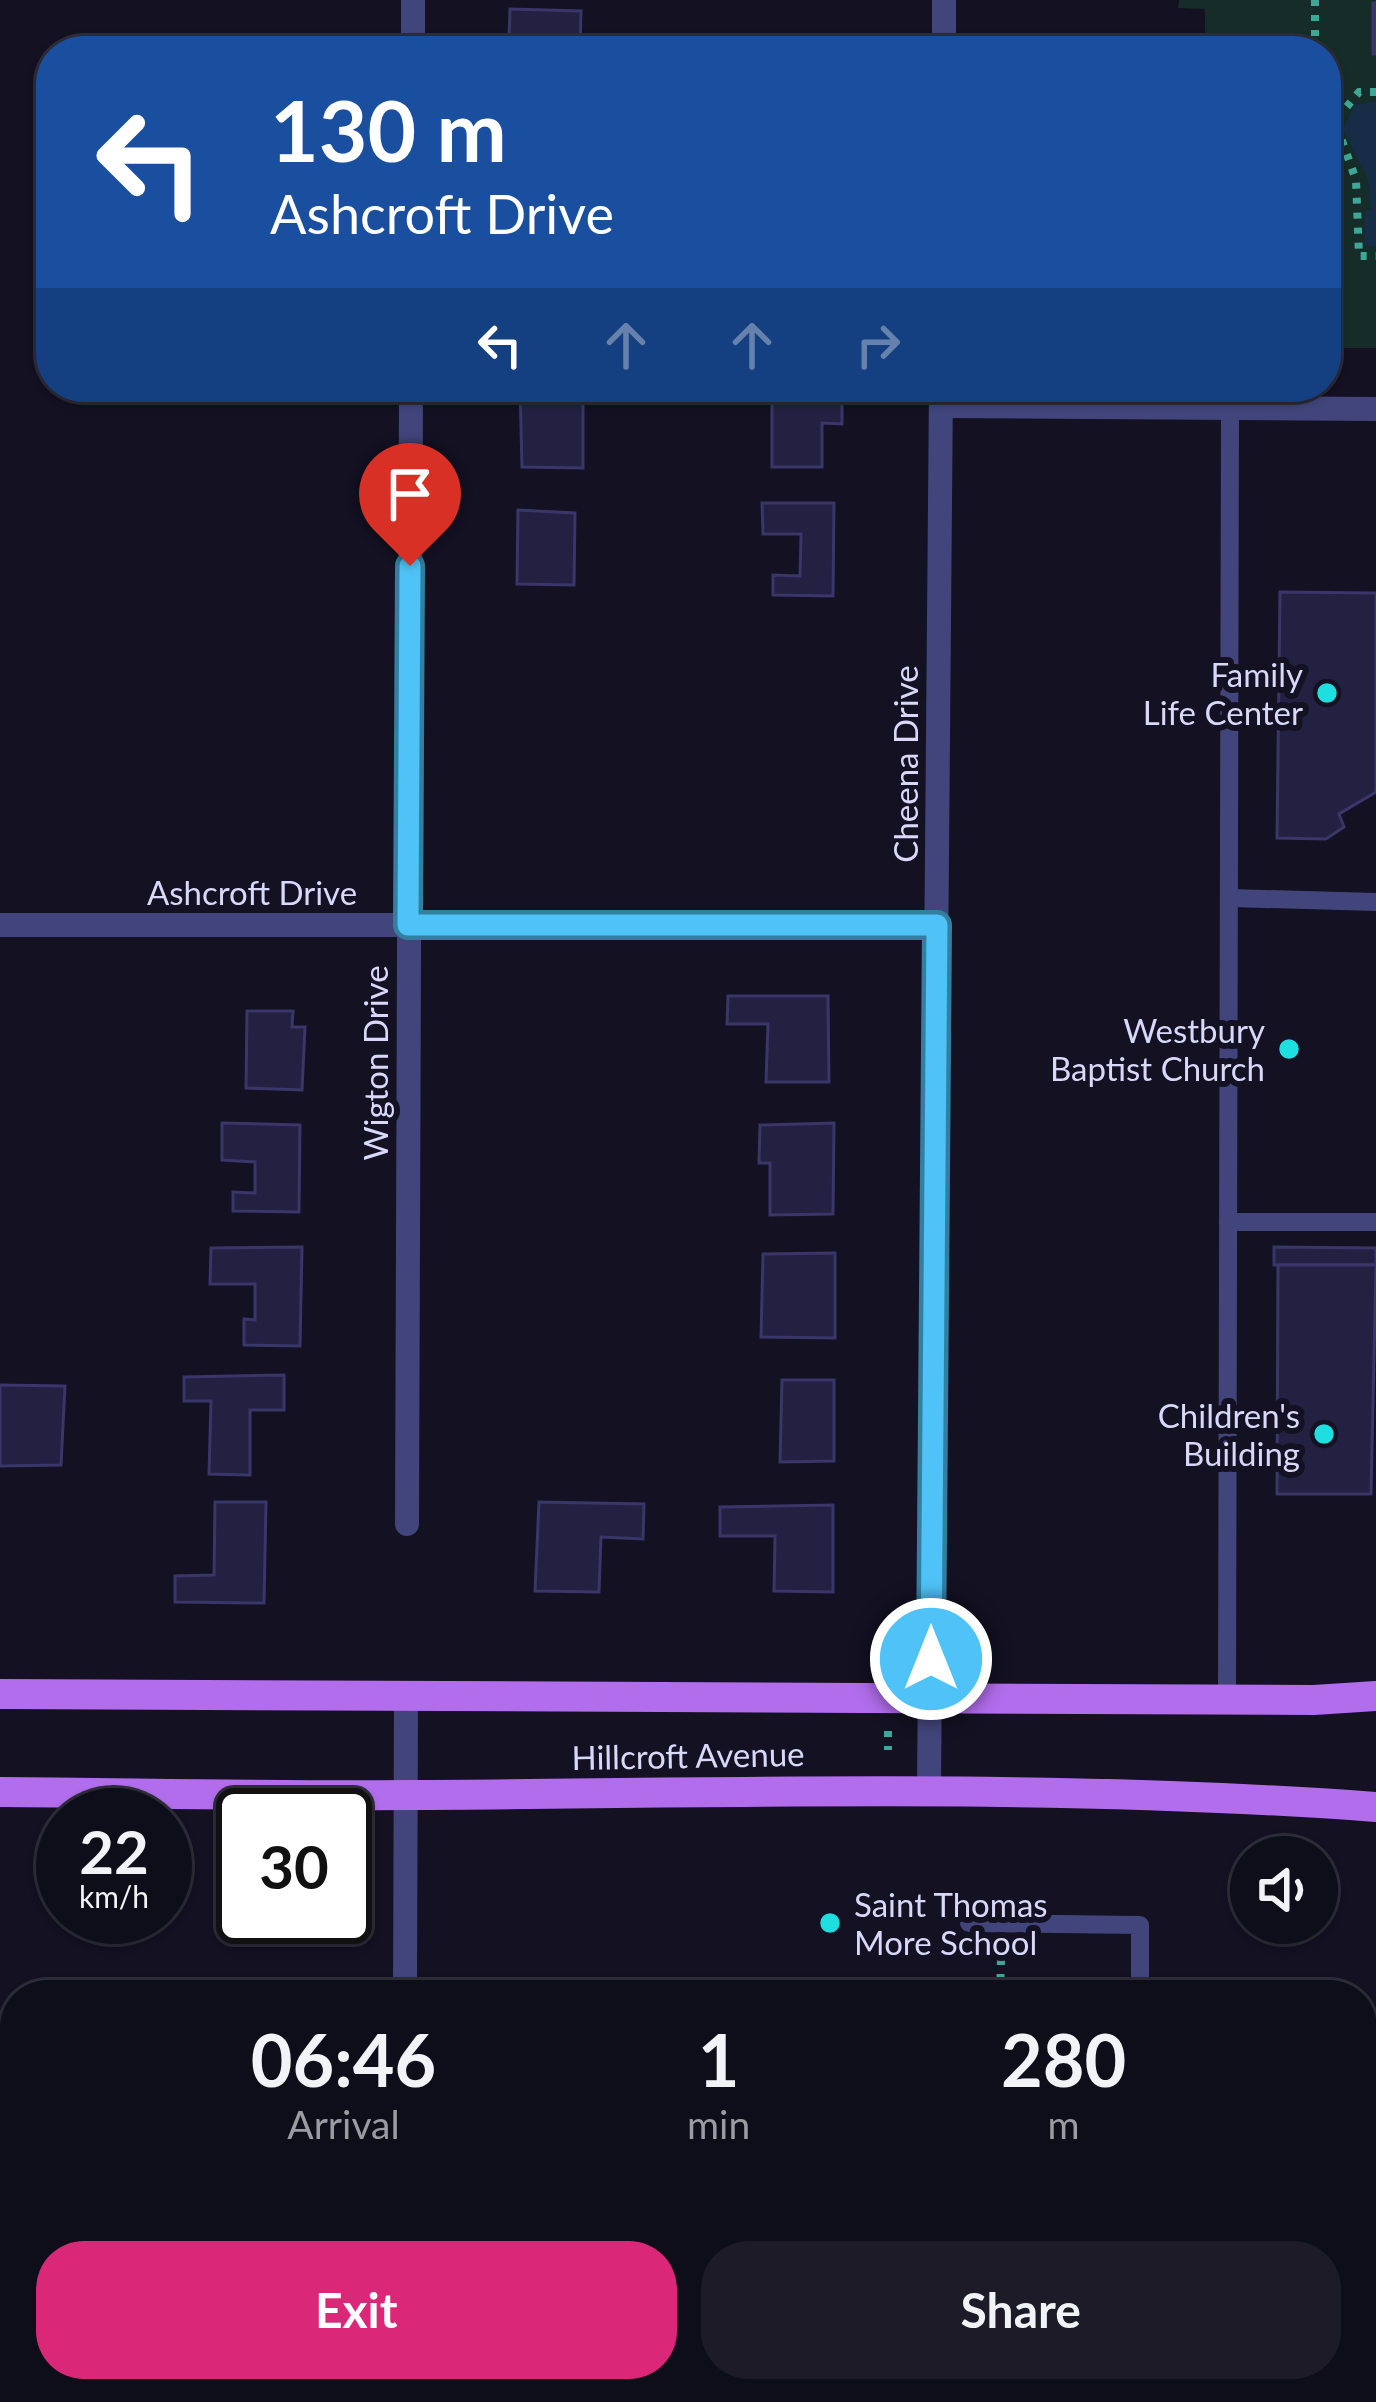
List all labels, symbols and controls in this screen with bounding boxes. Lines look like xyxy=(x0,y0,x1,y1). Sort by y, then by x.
text: 130 m xyxy=(270,79,507,180)
icon: left xyxy=(72,84,228,240)
text: Ashcroft Drive xyxy=(270,181,614,246)
icon: left xyxy=(467,312,533,378)
icon: ahead xyxy=(593,312,659,378)
icon: ahead xyxy=(719,312,785,378)
icon: right xyxy=(845,312,911,378)
pin xyxy=(359,443,461,566)
icon: arrive xyxy=(377,461,443,527)
place label: Family Life Center xyxy=(1143,654,1303,732)
street label: Cheena Drive xyxy=(885,665,925,863)
marker: Family Life Center xyxy=(1314,680,1340,706)
street label: Ashcroft Drive xyxy=(147,872,357,912)
street label: Wigton Drive xyxy=(355,965,395,1161)
place label: Westbury Baptist Church xyxy=(1050,1010,1265,1088)
marker: Westbury Baptist Church xyxy=(1276,1036,1302,1062)
place label: Children's Building xyxy=(1158,1395,1300,1473)
marker: Children's Building xyxy=(1311,1421,1337,1447)
position arrow xyxy=(868,1596,994,1722)
street label: Hillcroft Avenue xyxy=(571,1733,805,1777)
speed limit sign: 30 xyxy=(216,1788,372,1944)
text: 22 xyxy=(79,1815,149,1887)
map controls xyxy=(1230,1836,1338,1944)
button: sound xyxy=(1230,1836,1338,1944)
text: km/h xyxy=(79,1878,149,1914)
place label: Saint Thomas More School xyxy=(854,1884,1048,1962)
marker: Saint Thomas More School xyxy=(817,1910,843,1936)
text: 06:46 xyxy=(251,2016,436,2102)
text: 1 xyxy=(698,2016,740,2102)
text: 280 xyxy=(1001,2016,1126,2102)
text: Arrival xyxy=(287,2101,400,2147)
text: min xyxy=(687,2101,750,2147)
text: m xyxy=(1048,2101,1080,2147)
button: Exit xyxy=(36,2241,677,2379)
button: Share xyxy=(701,2241,1341,2379)

